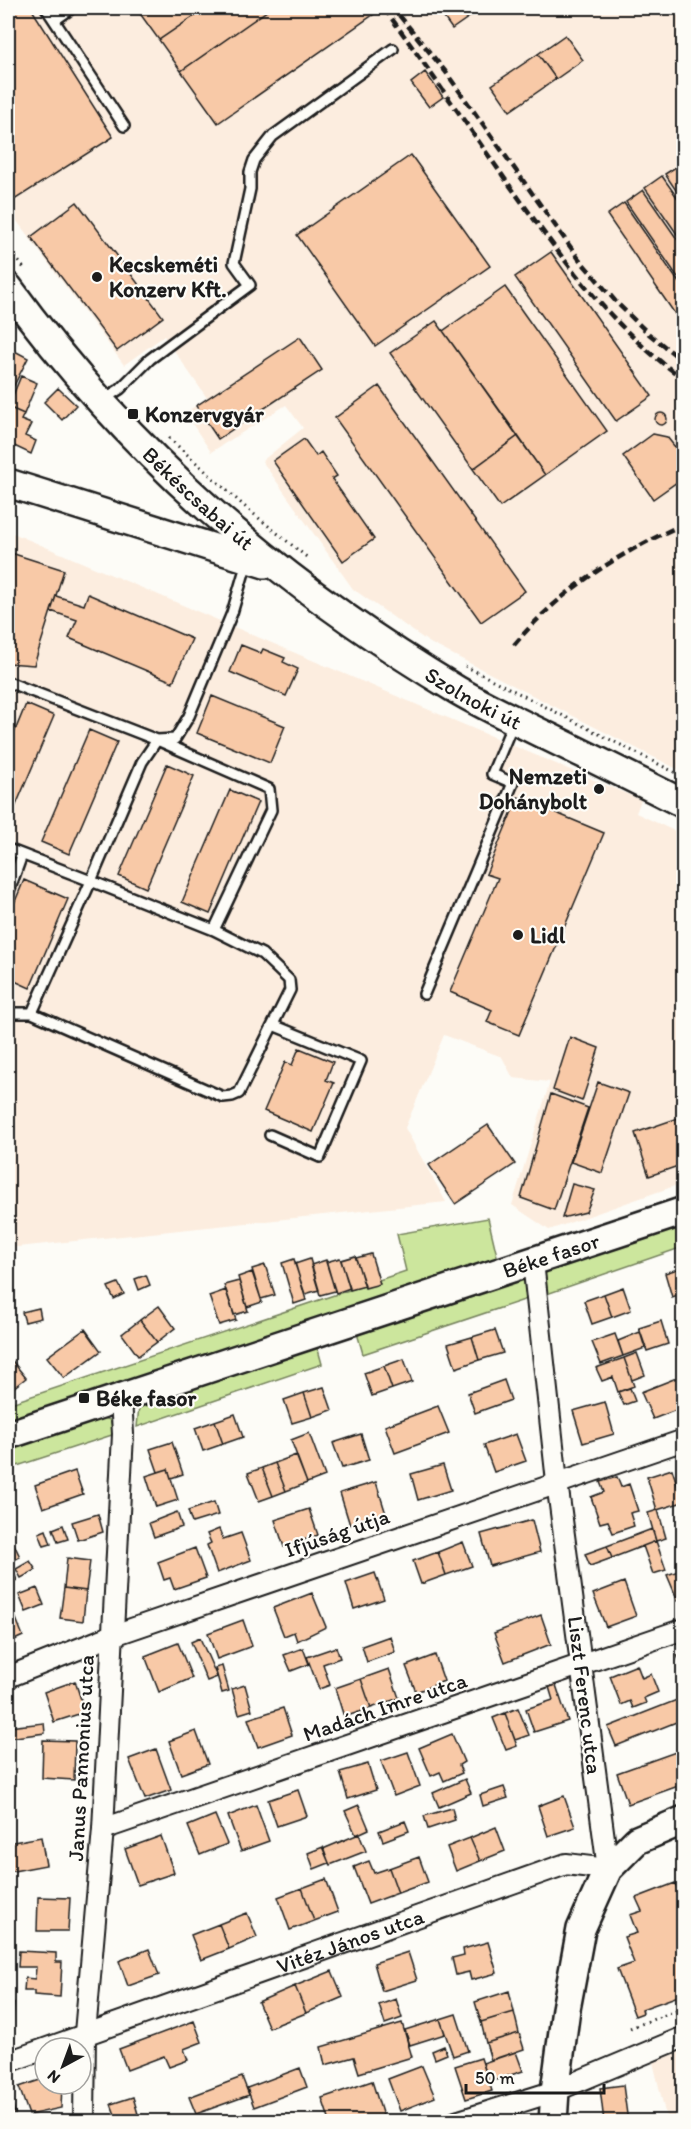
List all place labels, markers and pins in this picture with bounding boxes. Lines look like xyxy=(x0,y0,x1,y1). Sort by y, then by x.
place label: Kecskeméti Konzerv Kft. xyxy=(109,251,227,303)
marker: Kecskeméti Konzerv Kft. xyxy=(90,270,104,284)
place label: Konzervgyár xyxy=(145,401,265,428)
marker: Konzervgyár xyxy=(126,407,140,421)
place label: Nemzeti Dohánybolt xyxy=(479,763,588,815)
marker: Nemzeti Dohánybolt xyxy=(592,782,606,796)
place label: Lidl xyxy=(530,922,566,949)
marker: Lidl xyxy=(511,928,525,942)
place label: Béke fasor xyxy=(96,1385,198,1412)
marker: Béke fasor xyxy=(77,1391,91,1405)

